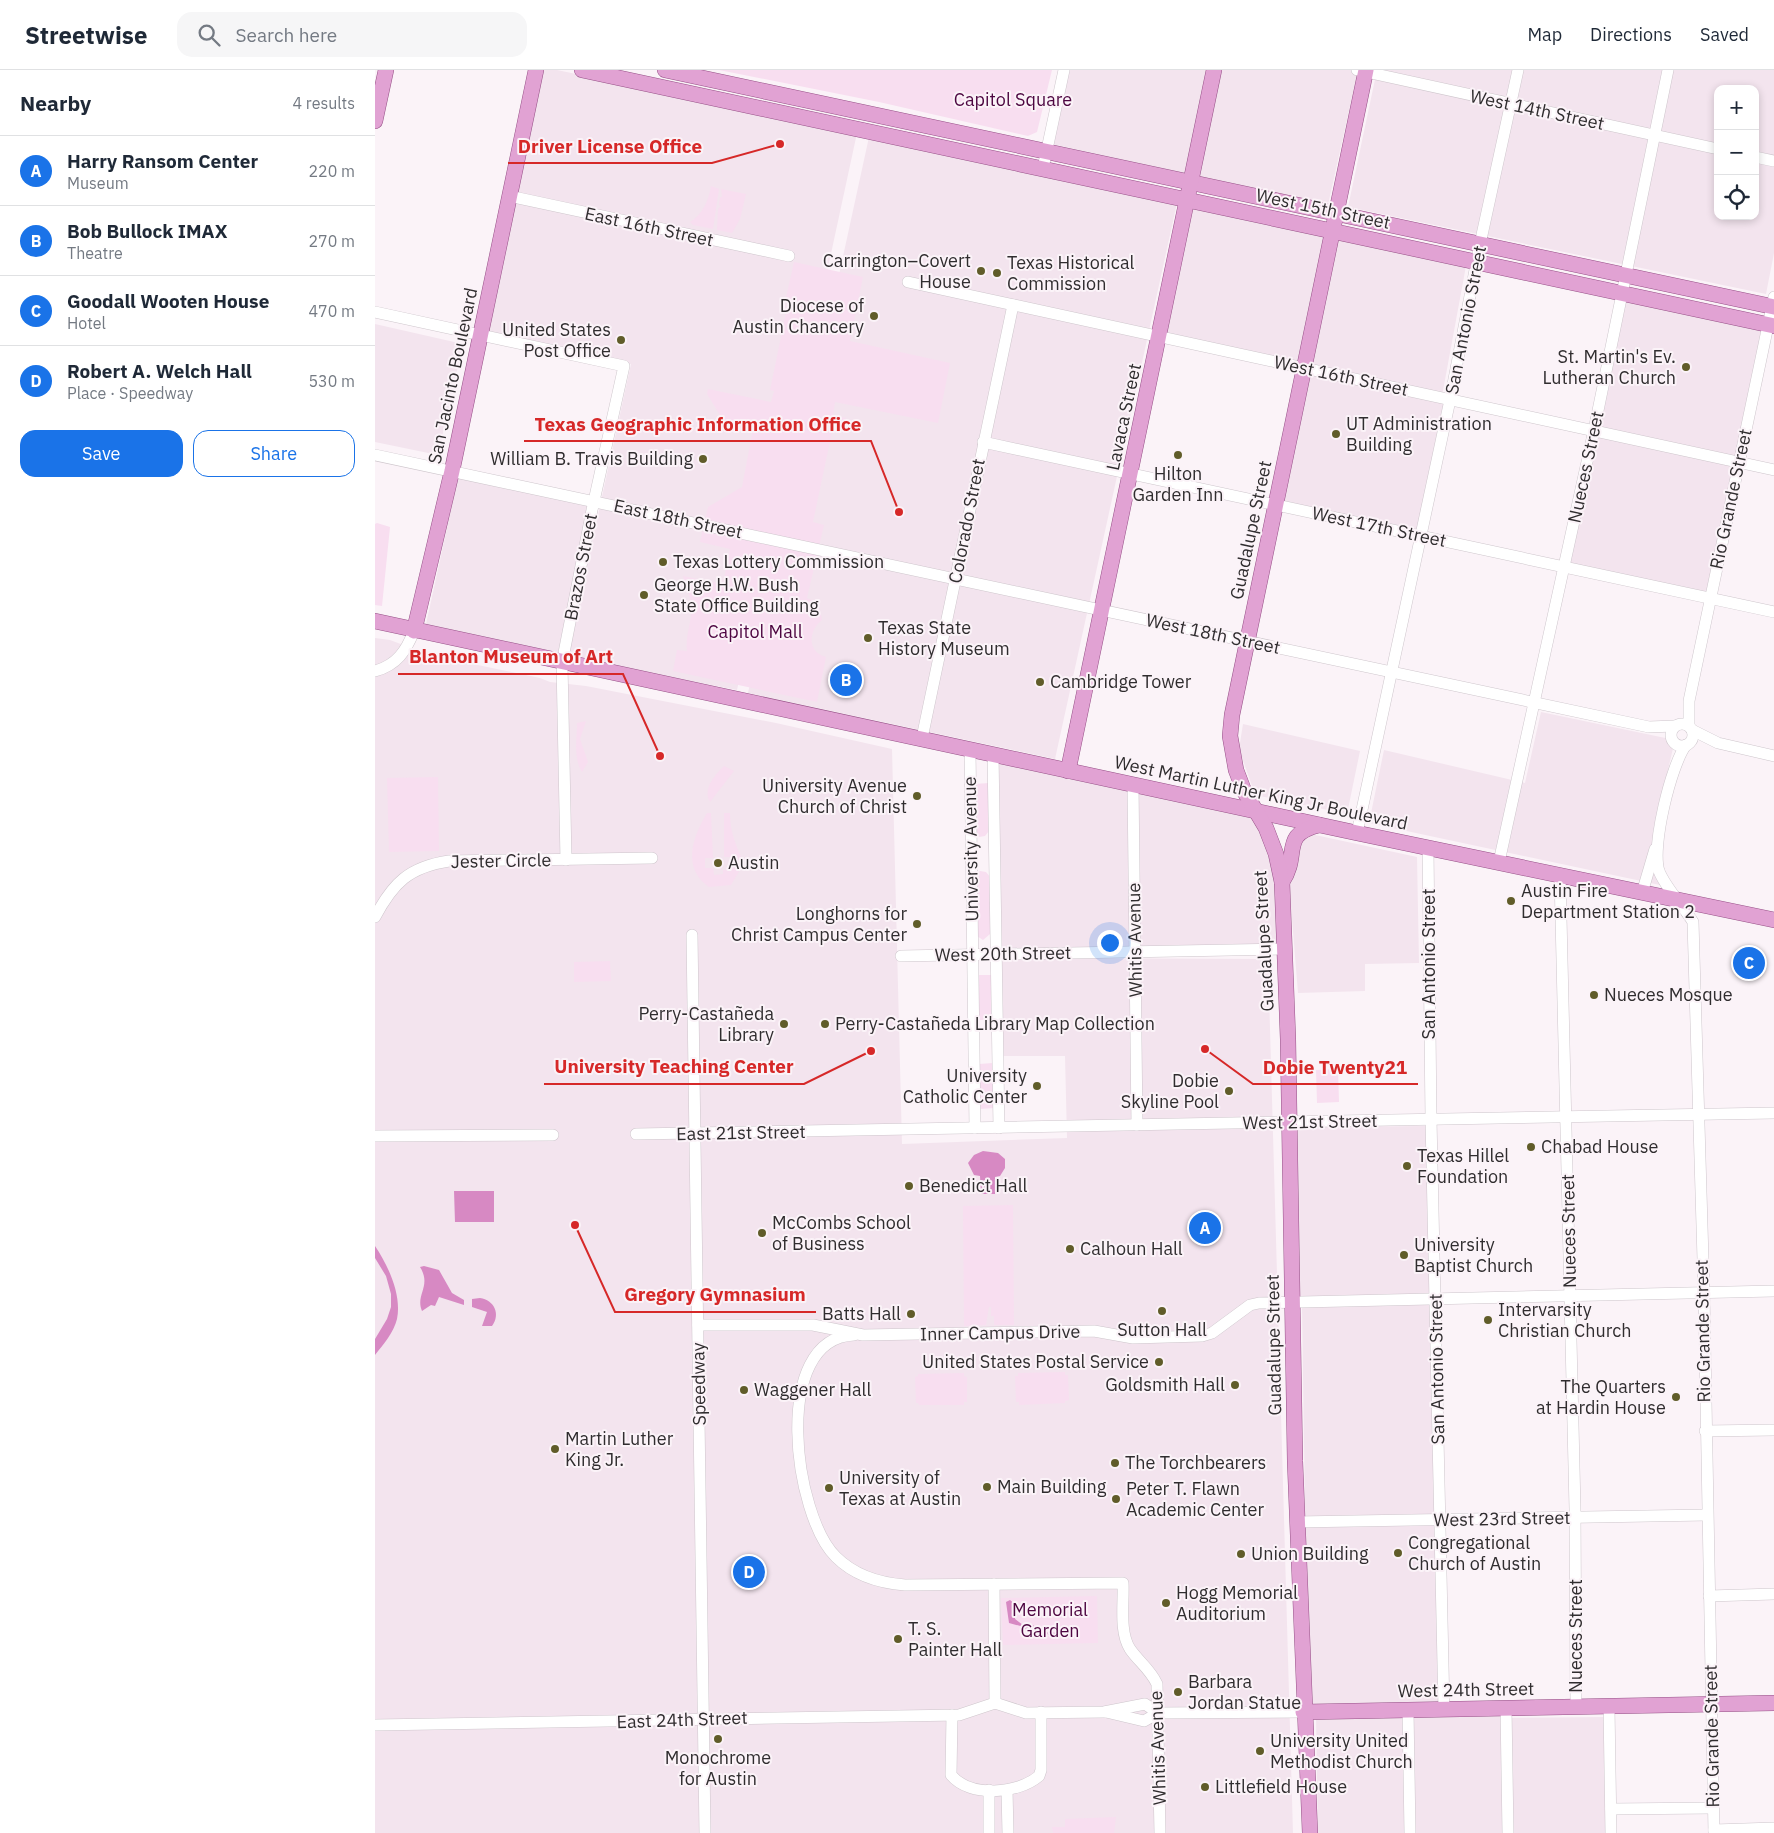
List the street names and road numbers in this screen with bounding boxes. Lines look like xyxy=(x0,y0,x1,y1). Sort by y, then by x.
street label: West 14th Street xyxy=(1468,84,1606,135)
street label: West 15th Street xyxy=(1254,183,1392,234)
street label: East 16th Street xyxy=(583,202,716,251)
street label: San Antonio Street xyxy=(1440,244,1491,396)
street label: San Jacinto Boulevard xyxy=(423,286,482,466)
street label: West 16th Street xyxy=(1272,350,1410,401)
street label: Lavaca Street xyxy=(1101,361,1146,473)
street label: Nueces Street xyxy=(1562,409,1609,525)
street label: Rio Grande Street xyxy=(1704,426,1757,571)
street label: Colorado Street xyxy=(943,457,990,585)
street label: Guadalupe Street xyxy=(1225,458,1276,601)
street label: East 18th Street xyxy=(612,494,745,543)
street label: West 17th Street xyxy=(1310,501,1448,552)
street label: Brazos Street xyxy=(559,511,602,622)
street label: West 18th Street xyxy=(1144,608,1282,659)
street label: West Martin Luther King Jr Boulevard xyxy=(1112,750,1410,835)
street label: University Avenue xyxy=(958,776,983,922)
street label: Jester Circle xyxy=(450,848,552,873)
street label: Guadalupe Street xyxy=(1248,870,1279,1012)
street label: Whitis Avenue xyxy=(1122,882,1147,998)
street label: San Antonio Street xyxy=(1417,888,1440,1040)
street label: West 20th Street xyxy=(934,941,1071,966)
street label: West 21st Street xyxy=(1242,1109,1378,1134)
street label: East 21st Street xyxy=(676,1120,806,1145)
street label: Nueces Street xyxy=(1556,1174,1581,1288)
street label: Rio Grande Street xyxy=(1690,1259,1715,1403)
street label: Guadalupe Street xyxy=(1261,1274,1286,1416)
street label: San Antonio Street xyxy=(1424,1293,1449,1445)
street label: Inner Campus Drive xyxy=(920,1320,1080,1345)
street label: Speedway xyxy=(686,1342,711,1426)
street label: West 23rd Street xyxy=(1433,1506,1571,1531)
street label: Nueces Street xyxy=(1564,1579,1587,1693)
street label: Rio Grande Street xyxy=(1699,1664,1724,1808)
street label: West 24th Street xyxy=(1397,1677,1534,1702)
street label: Whitis Avenue xyxy=(1144,1690,1171,1806)
street label: East 24th Street xyxy=(616,1706,748,1733)

